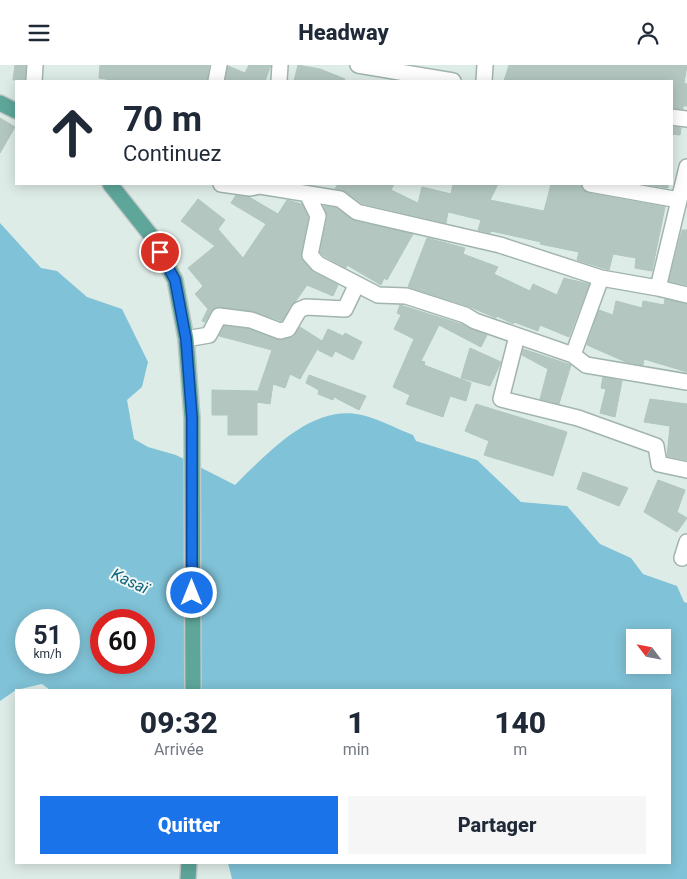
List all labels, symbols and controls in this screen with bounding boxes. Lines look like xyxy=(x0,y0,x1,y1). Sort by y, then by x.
icon: menu xyxy=(25,19,53,47)
icon: person xyxy=(634,19,662,47)
text: Headway xyxy=(298,20,389,45)
text: 70 m xyxy=(123,99,202,140)
icon: ahead xyxy=(40,100,105,165)
text: Continuez xyxy=(123,141,221,166)
pin xyxy=(139,231,181,273)
icon: arrive xyxy=(146,238,174,266)
water label: Kasaï xyxy=(109,564,153,599)
position arrow xyxy=(165,566,217,618)
speed limit sign: 60 xyxy=(90,609,155,674)
text: 51 xyxy=(33,621,62,650)
north arrow xyxy=(626,629,671,674)
map controls xyxy=(626,629,671,674)
text: km/h xyxy=(33,647,62,661)
text: 09:32 xyxy=(140,705,218,740)
text: 1 xyxy=(347,705,365,740)
text: 140 xyxy=(494,705,546,740)
text: Arrivée xyxy=(154,740,204,759)
text: min xyxy=(343,740,369,759)
text: m xyxy=(513,740,527,759)
button: Quitter xyxy=(40,796,338,854)
button: Partager xyxy=(348,796,646,854)

